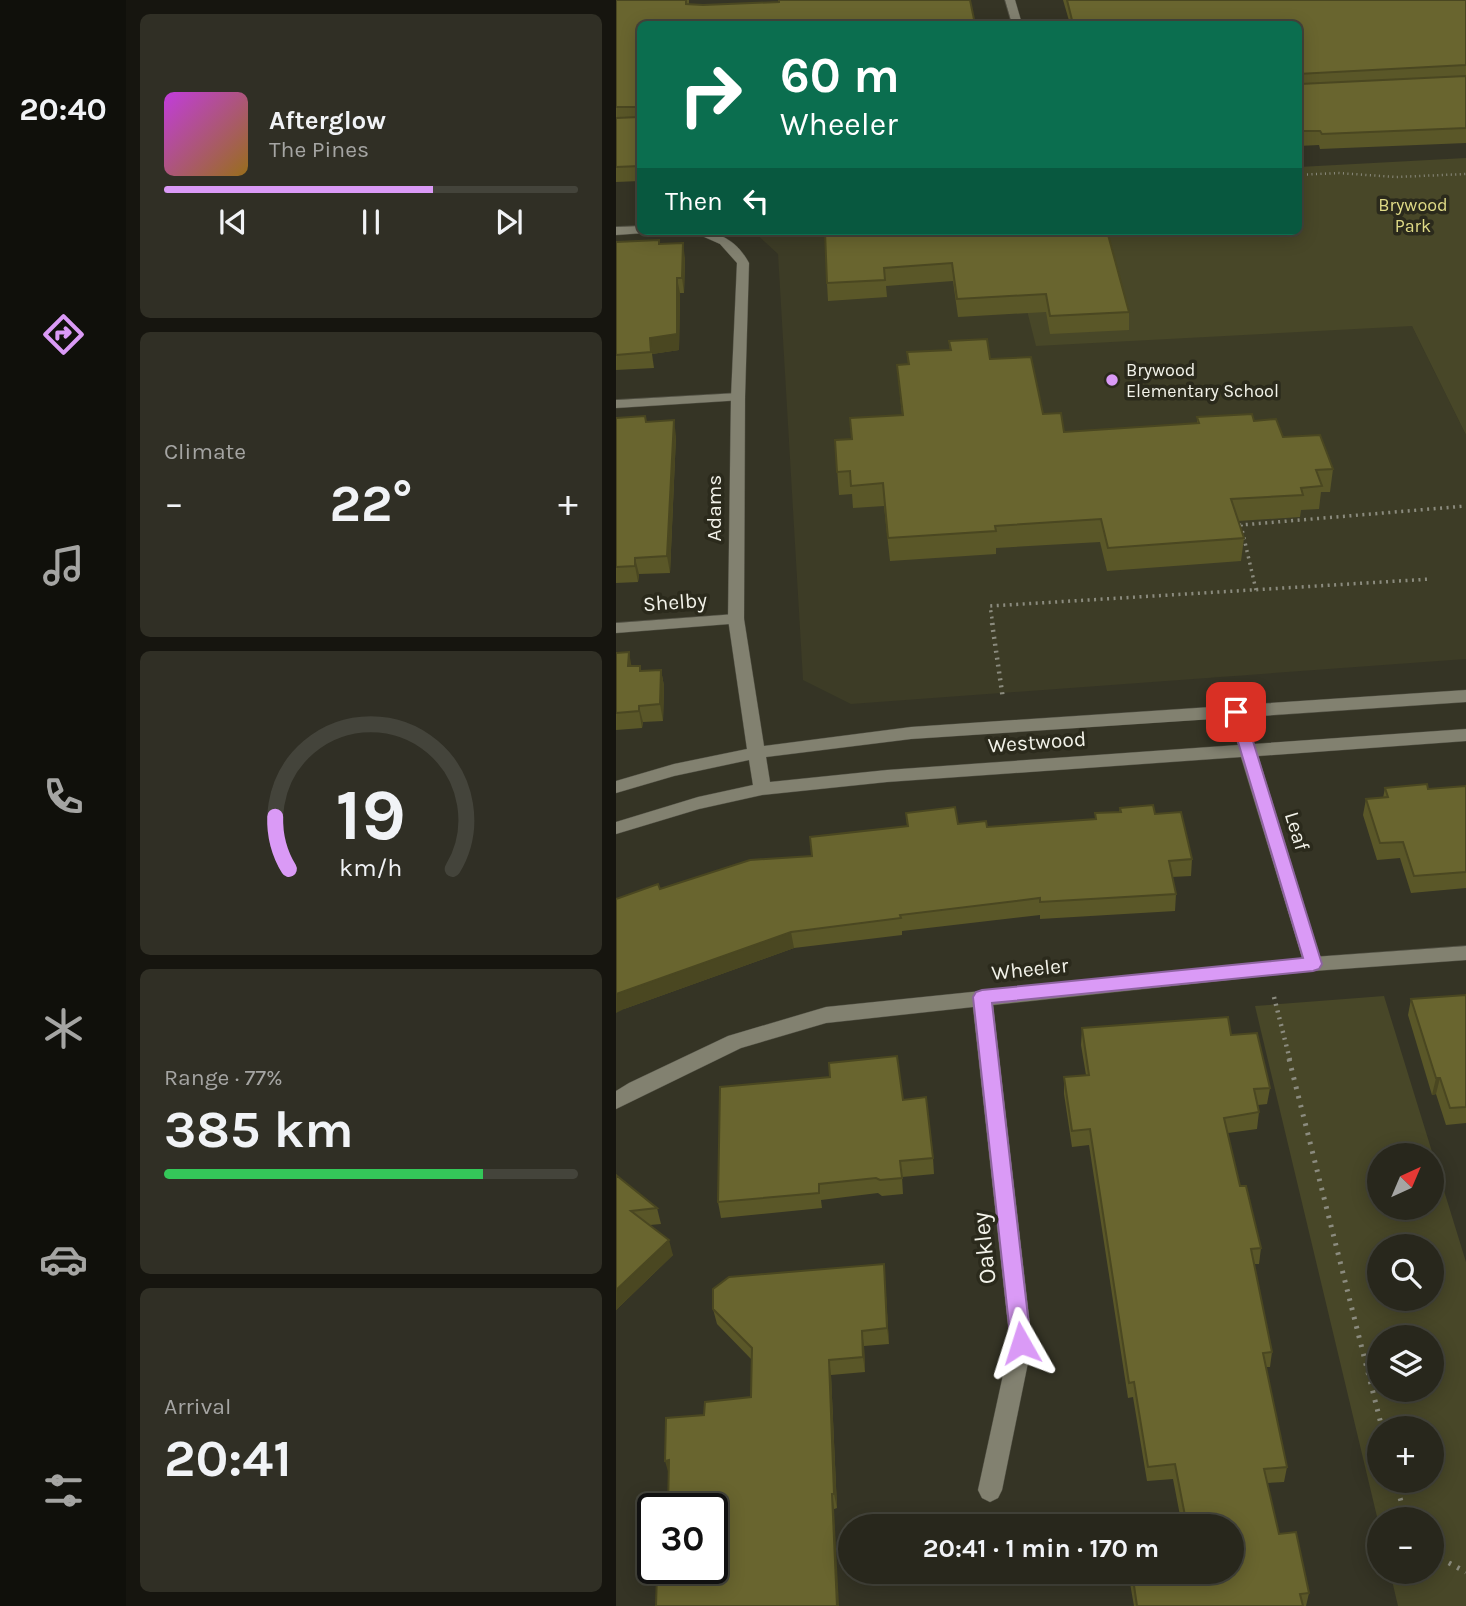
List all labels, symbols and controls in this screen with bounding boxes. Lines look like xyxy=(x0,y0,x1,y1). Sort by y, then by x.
text: 60 m xyxy=(780,47,900,104)
icon: right xyxy=(665,49,756,140)
text: 20:40 xyxy=(19,91,107,128)
text: Afterglow xyxy=(269,105,386,136)
text: Wheeler xyxy=(780,106,898,143)
text: The Pines xyxy=(269,136,369,163)
icon: left xyxy=(737,182,775,220)
text: Then xyxy=(665,186,723,217)
park label: Brywood Park xyxy=(1378,194,1448,237)
icon: previous xyxy=(214,203,252,241)
icon: pause xyxy=(352,203,390,241)
icon: next xyxy=(490,203,528,241)
icon: directions xyxy=(39,310,88,359)
place label: Brywood Elementary School xyxy=(1126,359,1279,402)
marker: Brywood Elementary School xyxy=(1104,372,1120,388)
text: Climate xyxy=(164,438,246,465)
text: 22° xyxy=(329,473,413,534)
street label: Adams xyxy=(702,475,726,541)
text: − xyxy=(164,481,184,526)
text: + xyxy=(558,481,578,526)
icon: music xyxy=(39,541,88,590)
street label: Shelby xyxy=(642,588,708,616)
pin xyxy=(1206,682,1266,742)
icon: arrive xyxy=(1217,693,1255,731)
street label: Westwood xyxy=(987,727,1087,757)
icon: phone xyxy=(39,772,88,821)
text: 19 xyxy=(336,772,406,857)
street label: Leaf xyxy=(1280,809,1314,854)
text: km/h xyxy=(339,853,403,882)
street label: Wheeler xyxy=(990,953,1070,985)
icon: climate xyxy=(39,1004,88,1053)
text: Range · 77% xyxy=(164,1064,283,1091)
text: 385 km xyxy=(164,1099,354,1160)
north arrow xyxy=(1367,1143,1444,1220)
map controls xyxy=(1367,1143,1444,1584)
street label: Oakley xyxy=(966,1211,1002,1285)
button: search xyxy=(1367,1234,1444,1311)
icon: car xyxy=(39,1235,88,1284)
position arrow xyxy=(984,1306,1058,1380)
button: layers xyxy=(1367,1325,1444,1402)
text: Arrival xyxy=(164,1393,231,1420)
button: + xyxy=(1367,1416,1444,1493)
text: 20:41 xyxy=(164,1428,292,1489)
icon: filters xyxy=(39,1466,88,1515)
speed limit sign: 30 xyxy=(637,1493,728,1584)
button: − xyxy=(1367,1507,1444,1584)
text: 20:41 · 1 min · 170 m xyxy=(923,1533,1159,1564)

